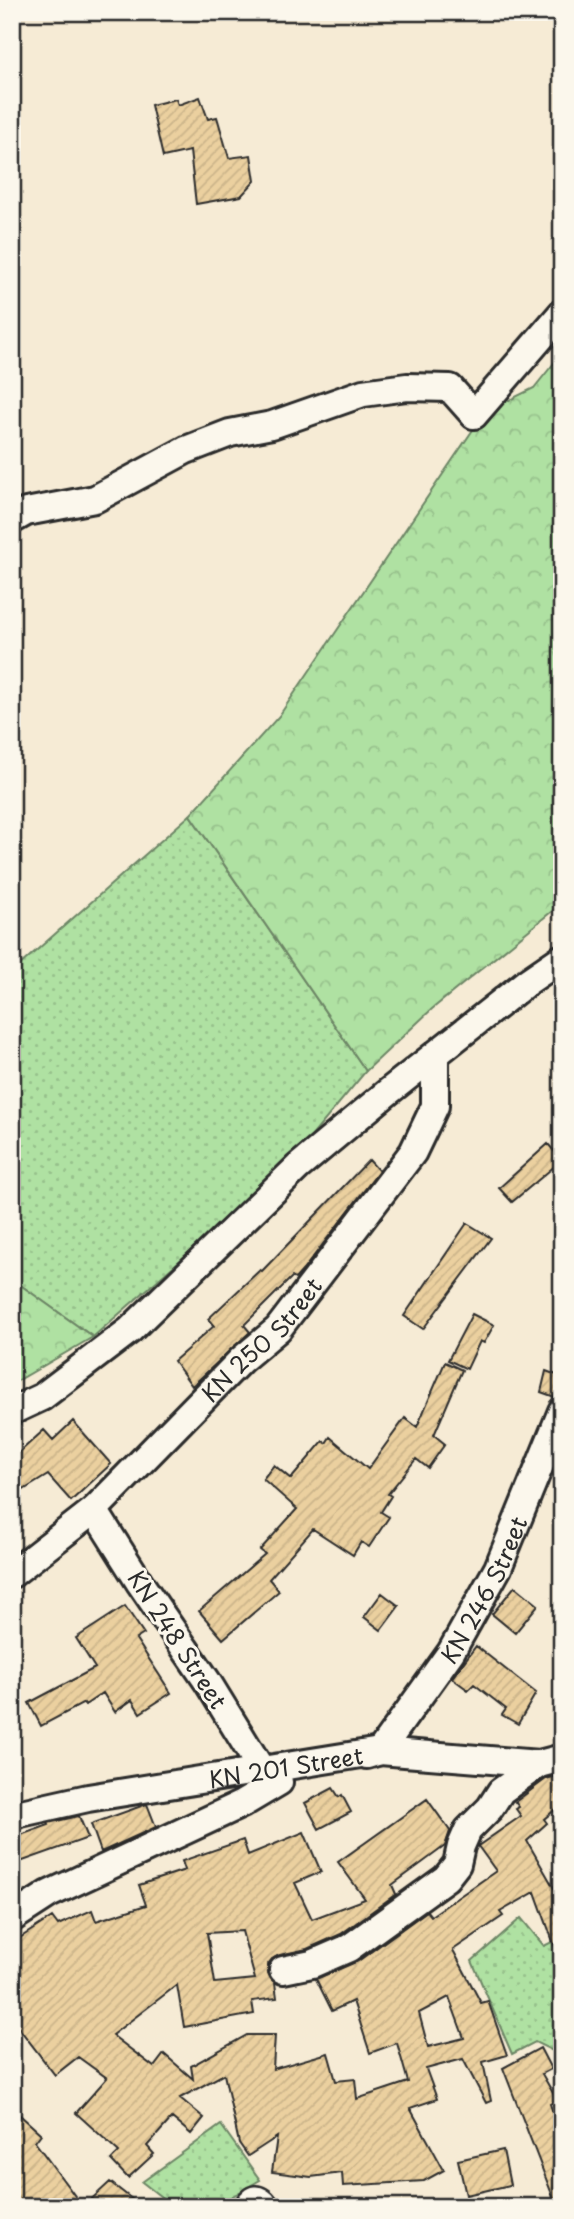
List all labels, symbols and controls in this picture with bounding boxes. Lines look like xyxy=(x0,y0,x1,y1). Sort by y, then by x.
street label: KN 250 Street xyxy=(192,1269,329,1409)
street label: KN 246 Street xyxy=(431,1511,535,1670)
street label: KN 248 Street xyxy=(120,1562,236,1716)
street label: KN 201 Street xyxy=(206,1737,365,1796)

